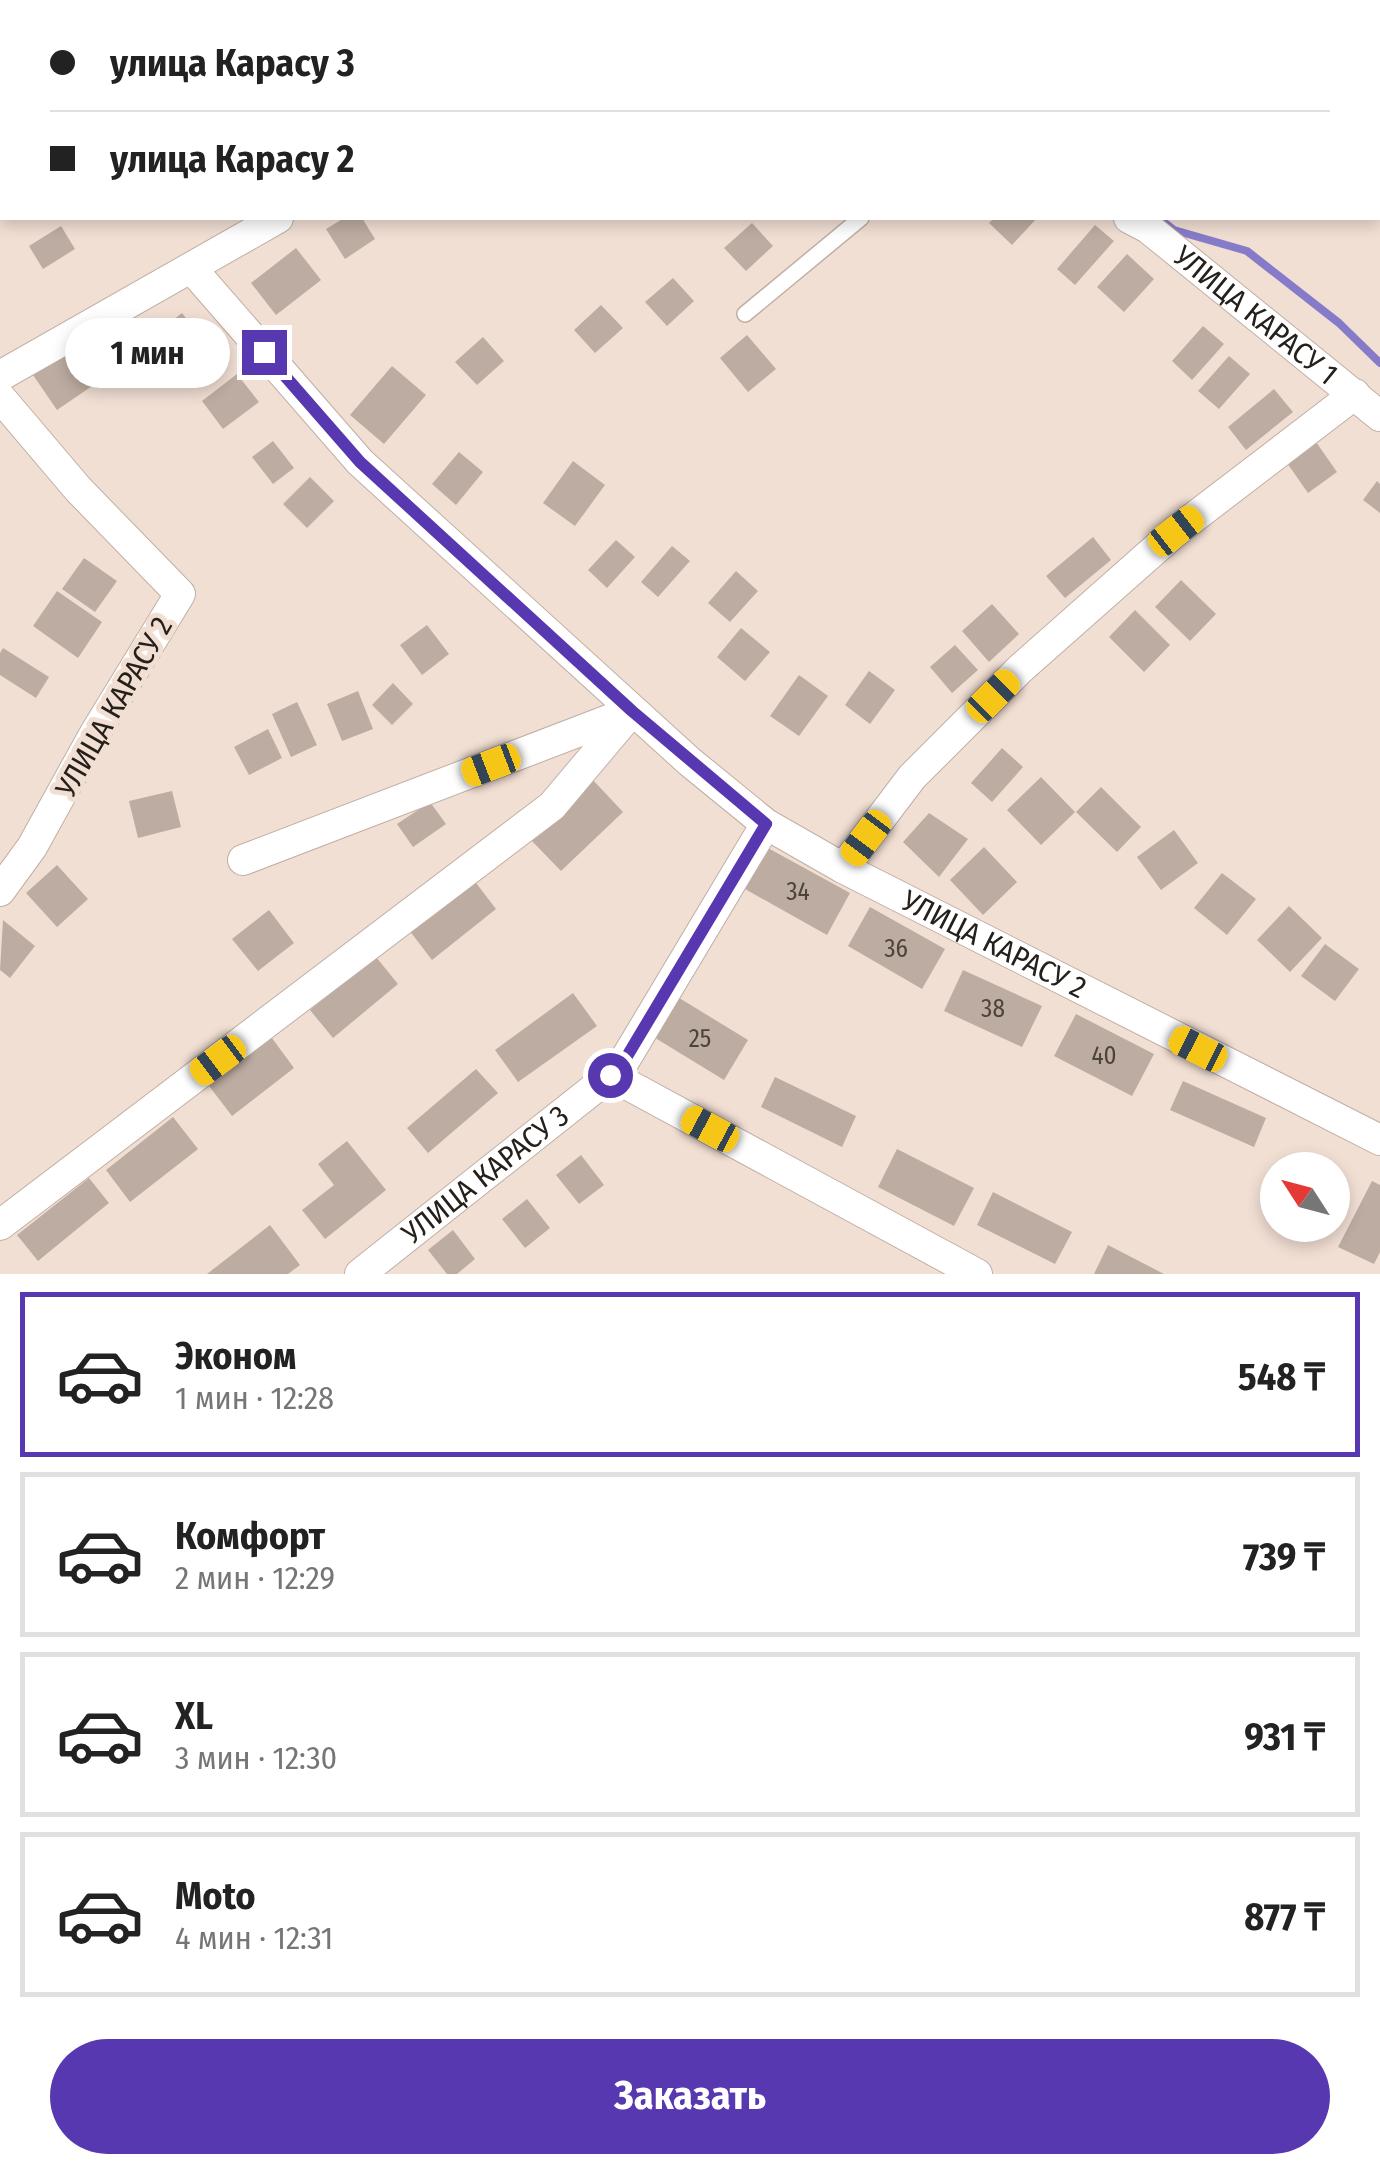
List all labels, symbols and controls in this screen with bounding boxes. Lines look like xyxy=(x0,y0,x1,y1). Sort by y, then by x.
text: улица Карасу 3 xyxy=(110,40,355,86)
text: улица Карасу 2 xyxy=(110,136,354,182)
street label: УЛИЦА КАРАСУ 1 xyxy=(1166,238,1345,392)
callout: 1 мин xyxy=(64,317,229,387)
route end xyxy=(242,330,287,375)
text: 1 мин xyxy=(111,334,184,372)
car xyxy=(1143,501,1209,561)
street label: УЛИЦА КАРАСУ 2 xyxy=(47,611,180,804)
car xyxy=(961,664,1025,728)
car xyxy=(458,740,524,790)
car xyxy=(836,805,896,871)
house number: 34 xyxy=(786,877,810,907)
street label: УЛИЦА КАРАСУ 2 xyxy=(895,882,1092,1006)
house number: 36 xyxy=(884,934,908,964)
house number: 38 xyxy=(981,994,1005,1024)
car xyxy=(1164,1022,1232,1076)
house number: 25 xyxy=(689,1024,711,1054)
car xyxy=(185,1030,251,1090)
house number: 40 xyxy=(1091,1041,1117,1071)
route start xyxy=(588,1053,633,1098)
street label: УЛИЦА КАРАСУ 3 xyxy=(394,1098,576,1252)
car xyxy=(676,1102,744,1156)
north arrow xyxy=(1260,1152,1350,1242)
map controls xyxy=(1260,1152,1350,1242)
icon: car xyxy=(55,1330,145,1420)
text: Эконом xyxy=(175,1333,296,1379)
text: 548 ₸ xyxy=(1238,1354,1325,1400)
text: 1 мин · 12:28 xyxy=(175,1379,334,1417)
icon: car xyxy=(55,1510,145,1600)
text: Комфорт xyxy=(175,1513,325,1559)
text: 739 ₸ xyxy=(1243,1534,1325,1580)
text: 2 мин · 12:29 xyxy=(175,1559,335,1597)
icon: car xyxy=(55,1690,145,1780)
text: XL xyxy=(175,1693,213,1739)
text: 931 ₸ xyxy=(1244,1714,1325,1760)
text: 3 мин · 12:30 xyxy=(175,1739,337,1777)
icon: car xyxy=(55,1870,145,1960)
text: Moto xyxy=(175,1873,256,1919)
text: 877 ₸ xyxy=(1244,1894,1325,1940)
text: 4 мин · 12:31 xyxy=(175,1919,333,1957)
button: Заказать xyxy=(50,2039,1330,2154)

